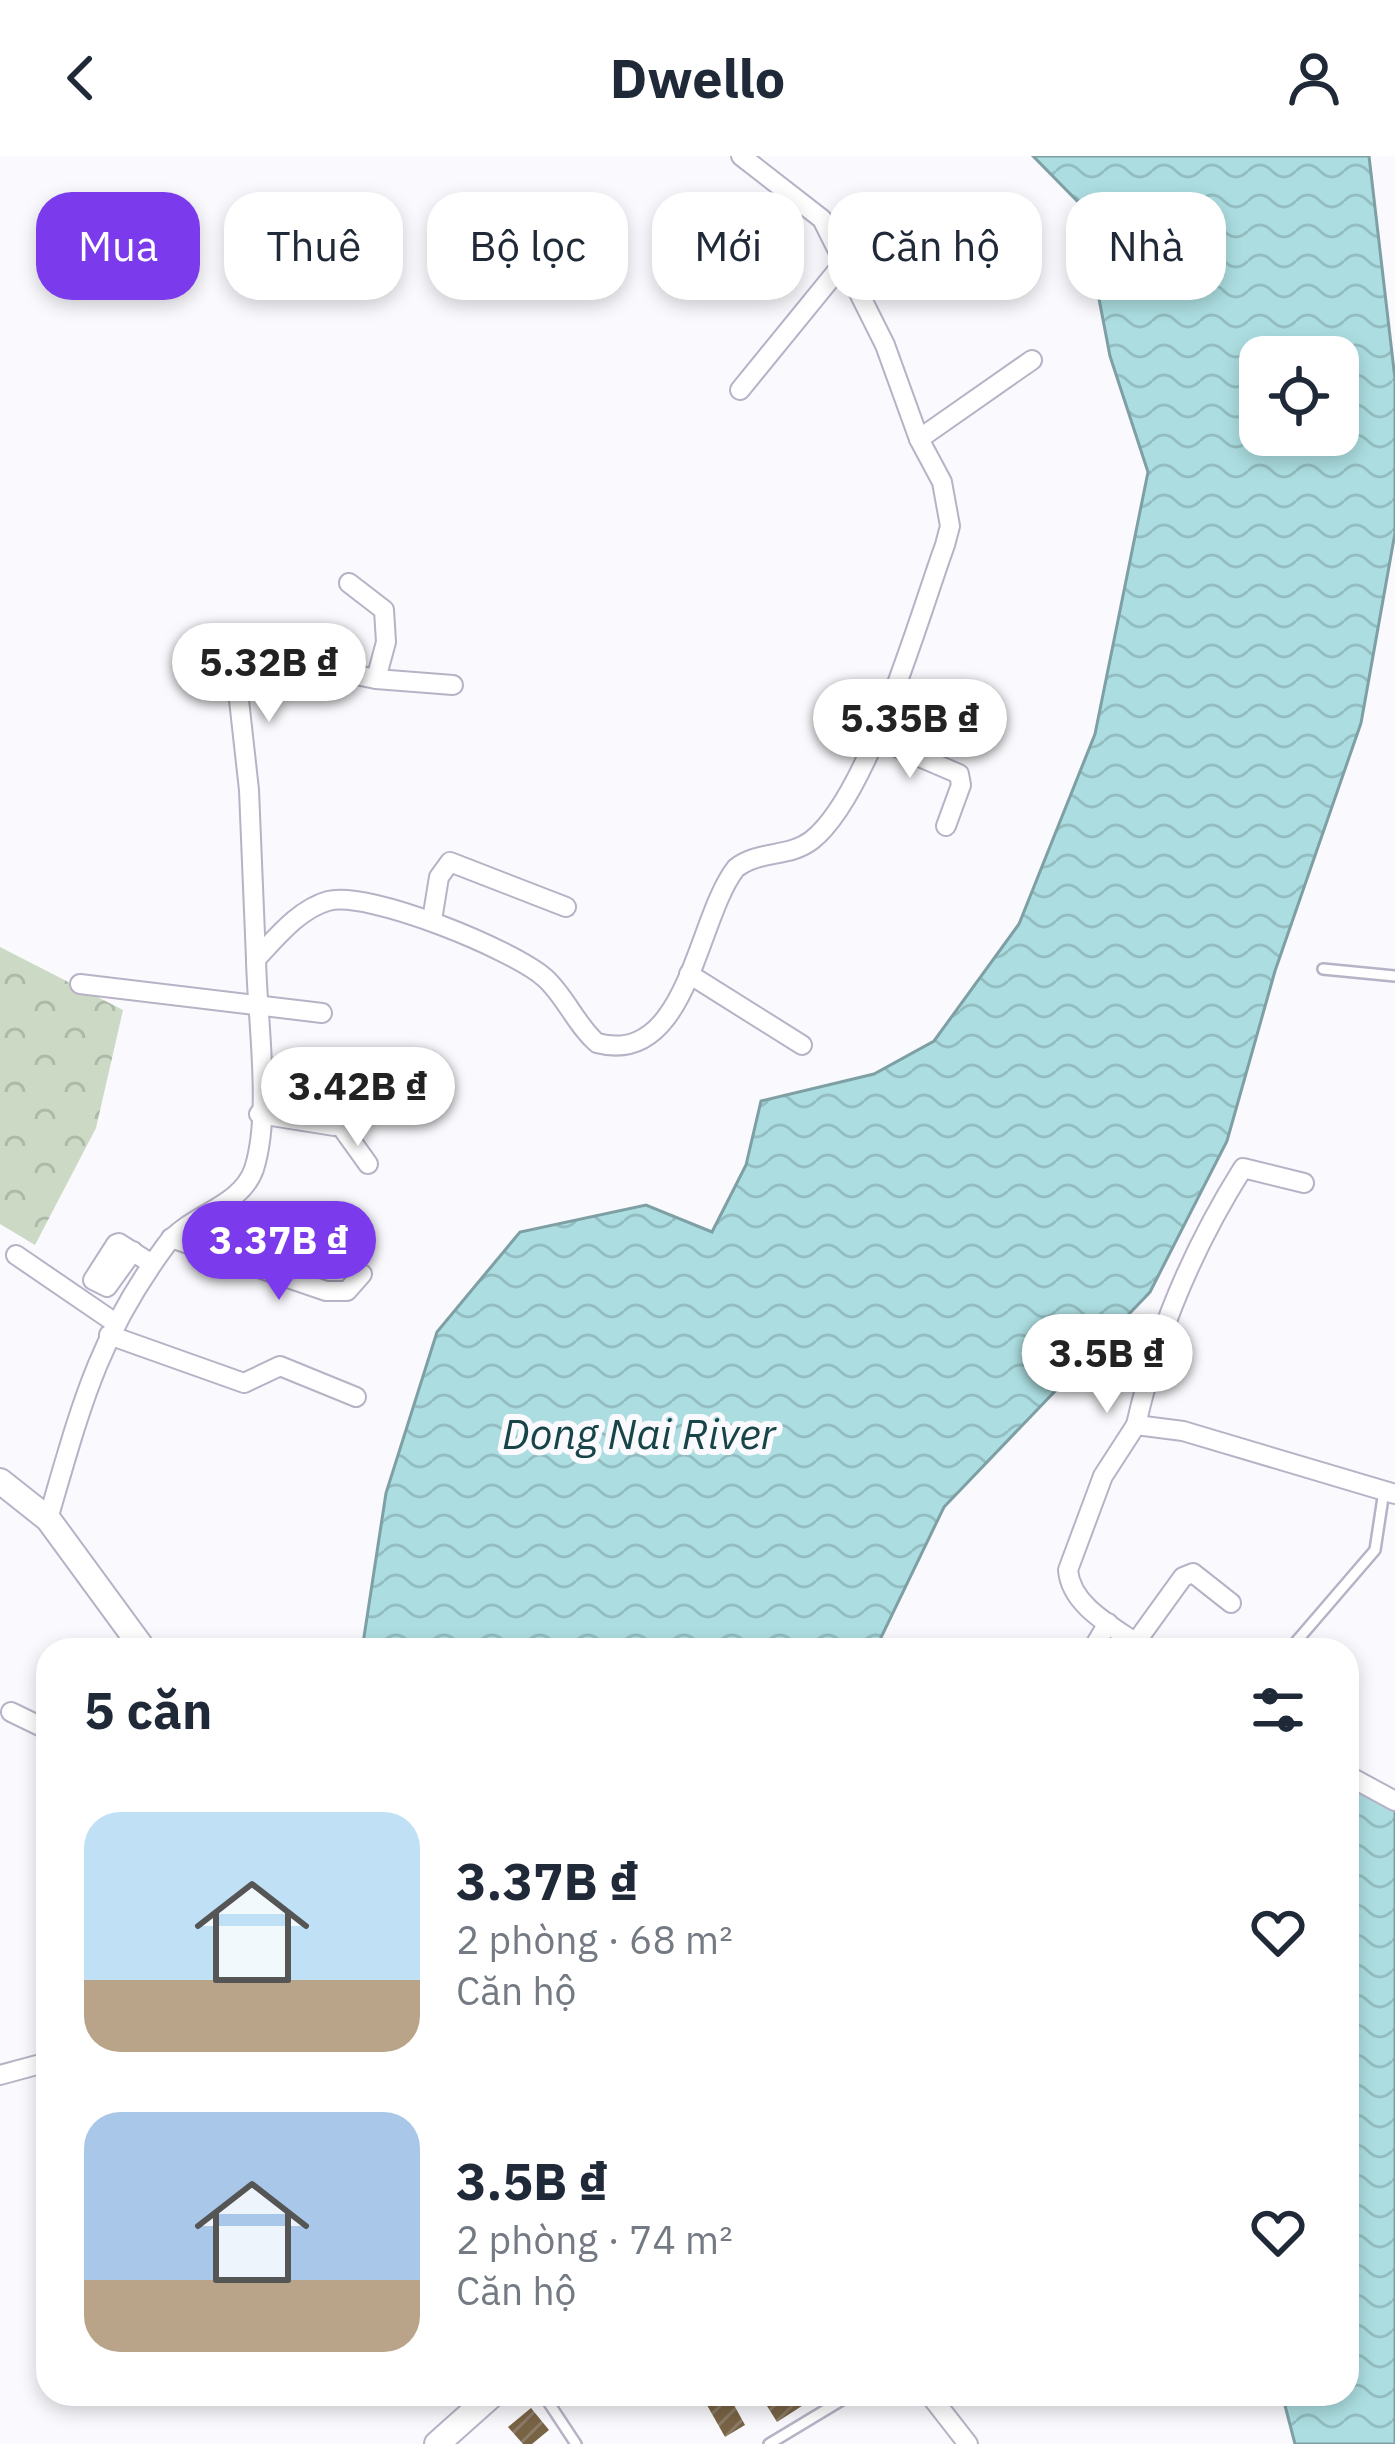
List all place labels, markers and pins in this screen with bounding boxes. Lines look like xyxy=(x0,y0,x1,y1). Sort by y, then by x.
pin: 5.32B ₫ xyxy=(158,623,380,725)
pin: 5.35B ₫ xyxy=(799,679,1021,781)
pin: 3.42B ₫ xyxy=(247,1047,469,1149)
pin: 3.37B ₫ xyxy=(168,1201,390,1303)
pin: 3.5B ₫ xyxy=(1009,1314,1205,1416)

